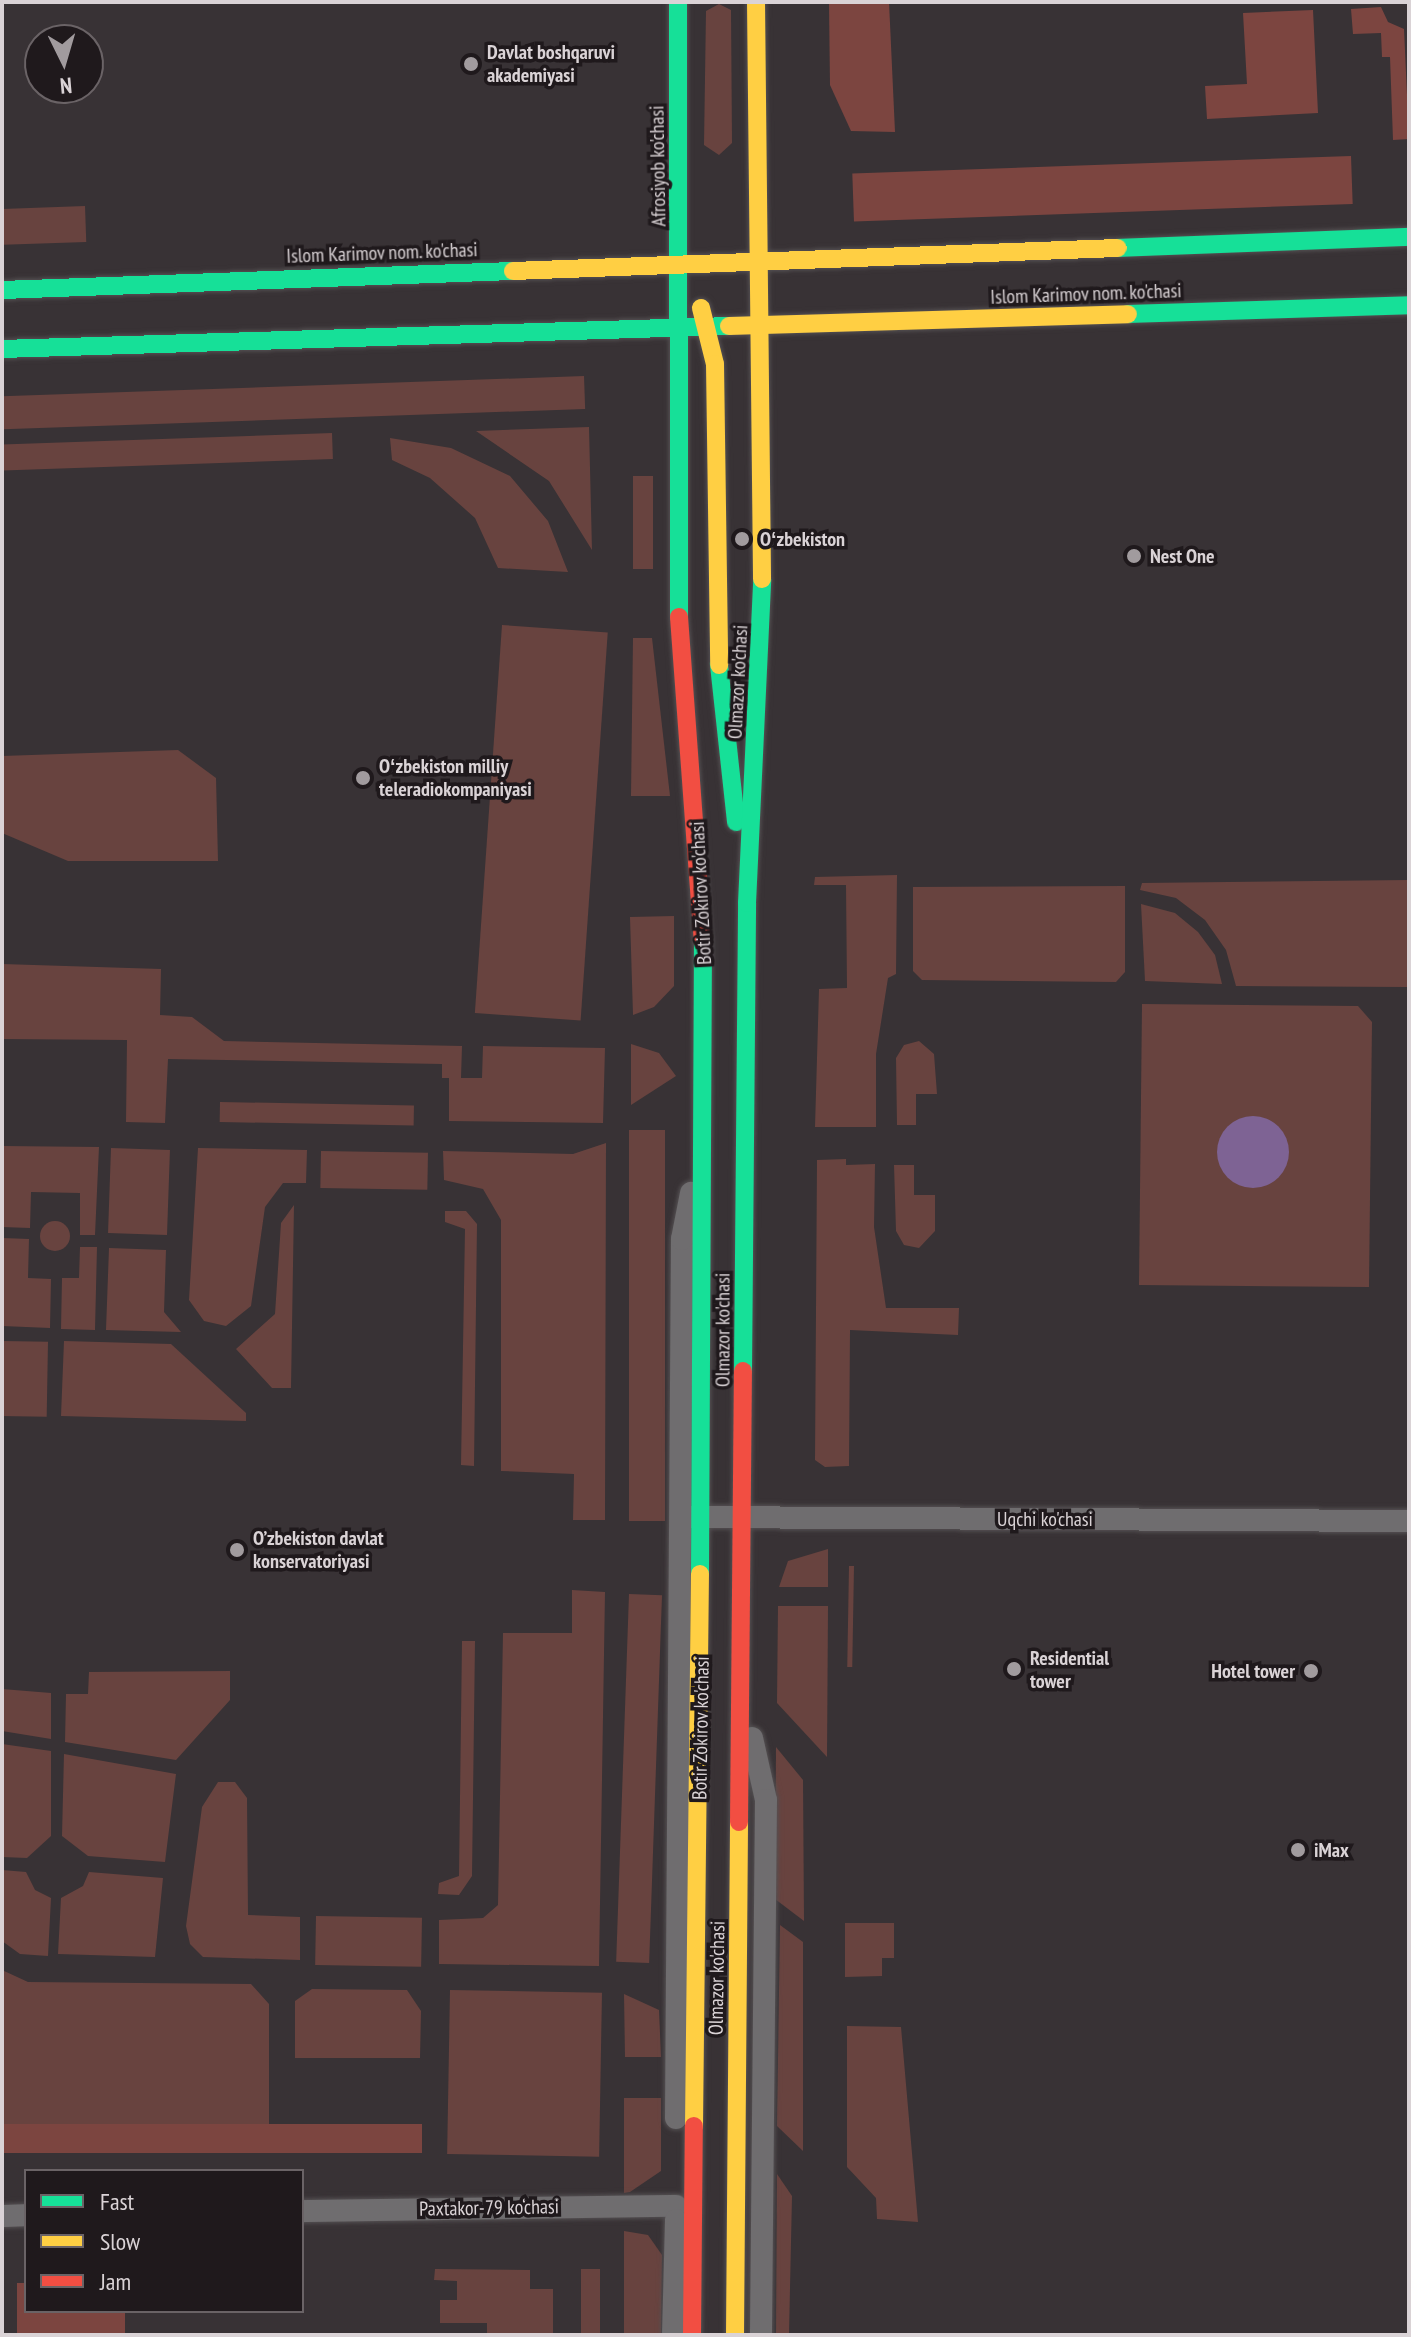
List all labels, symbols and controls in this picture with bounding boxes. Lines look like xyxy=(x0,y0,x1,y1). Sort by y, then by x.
north arrow xyxy=(24,24,104,104)
place label: Davlat boshqaruvi akademiyasi xyxy=(487,40,615,87)
marker: Davlat boshqaruvi akademiyasi xyxy=(462,55,480,73)
text: N xyxy=(59,71,73,100)
street label: Afrosiyob ko'chasi xyxy=(645,105,671,227)
street label: Islom Karimov nom. ko'chasi xyxy=(285,238,479,268)
street label: Islom Karimov nom. ko'chasi xyxy=(989,279,1183,309)
place label: Oʻzbekiston xyxy=(760,527,845,551)
marker: Oʻzbekiston xyxy=(731,528,753,550)
place label: Nest One xyxy=(1150,544,1215,568)
marker: Nest One xyxy=(1125,547,1143,565)
street label: Olmazor ko'chasi xyxy=(723,624,753,740)
place label: Oʻzbekiston milliy teleradiokompaniyasi xyxy=(379,754,532,801)
marker: Oʻzbekiston milliy teleradiokompaniyasi xyxy=(354,769,372,787)
street label: Botir Zokirov ko'chasi xyxy=(685,820,717,966)
street label: Olmazor ko'chasi xyxy=(711,1273,735,1387)
street label: Uqchi ko'chasi xyxy=(997,1507,1093,1531)
place label: O’zbekiston davlat konservatoriyasi xyxy=(253,1526,384,1573)
marker: O’zbekiston davlat konservatoriyasi xyxy=(228,1541,246,1559)
place label: Residential tower xyxy=(1030,1646,1109,1693)
street label: Botir Zokirov ko'chasi xyxy=(688,1656,714,1800)
place label: Hotel tower xyxy=(1211,1659,1295,1683)
marker: Residential tower xyxy=(1005,1660,1023,1678)
marker: Hotel tower xyxy=(1302,1662,1320,1680)
place label: iMax xyxy=(1314,1838,1349,1862)
marker: iMax xyxy=(1289,1841,1307,1859)
street label: Olmazor ko'chasi xyxy=(704,1921,730,2035)
legend xyxy=(24,2169,304,2313)
text: Fast xyxy=(100,2186,134,2217)
street label: Paxtakor-79 ko‘chasi xyxy=(419,2195,559,2221)
text: Slow xyxy=(100,2226,140,2257)
text: Jam xyxy=(100,2266,131,2297)

